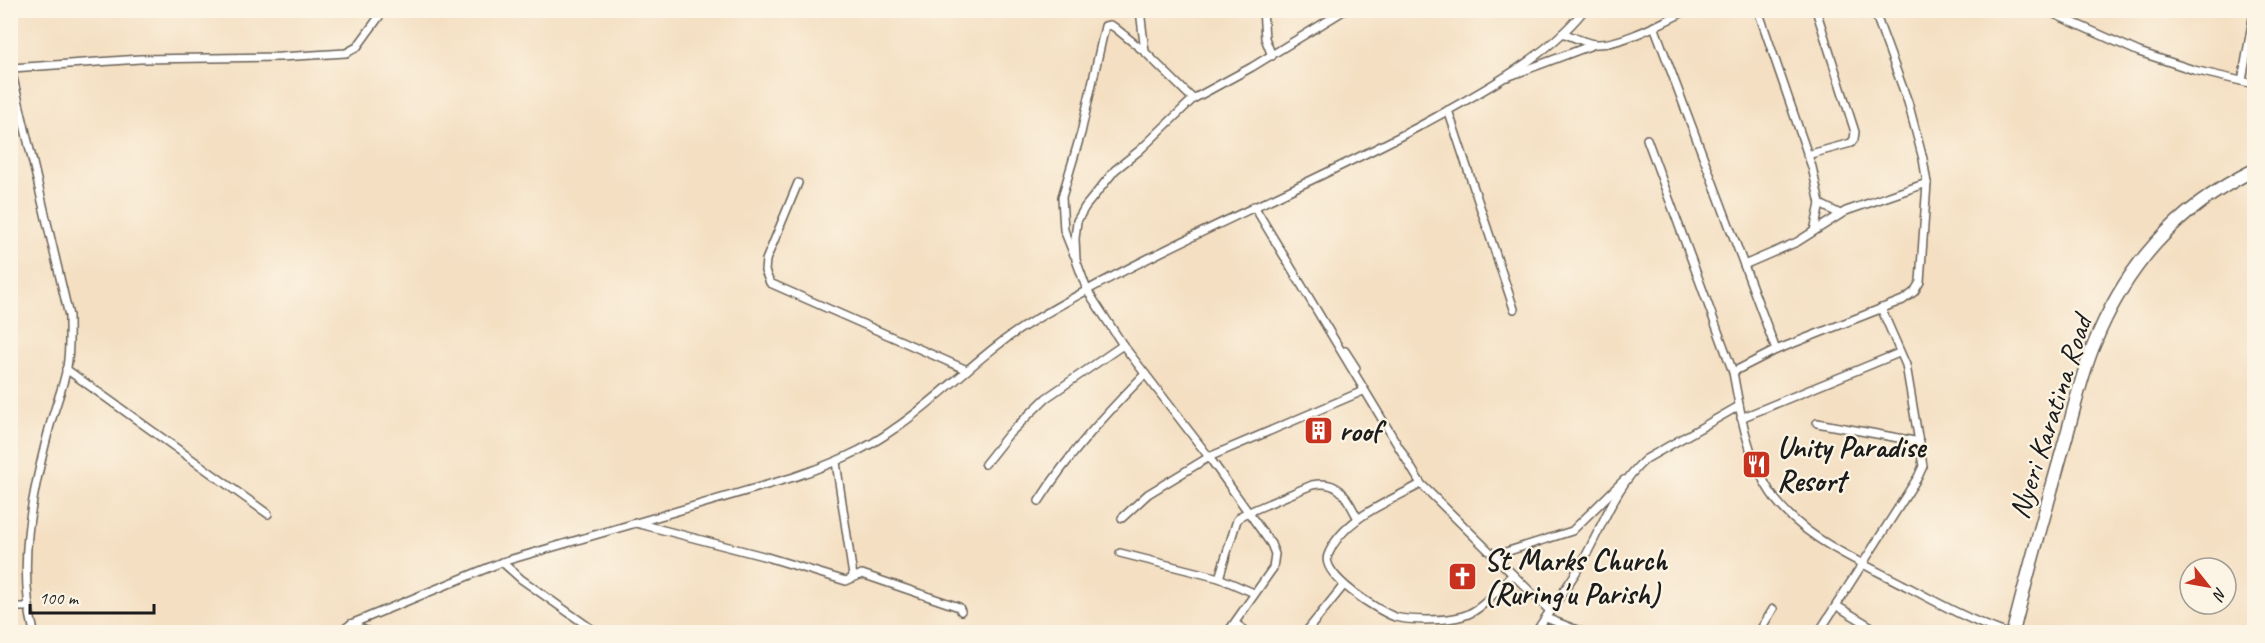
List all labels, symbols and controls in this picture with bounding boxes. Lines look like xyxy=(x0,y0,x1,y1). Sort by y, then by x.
street label: Nyeri Karatina Road xyxy=(1999,307,2102,523)
place label: roof xyxy=(1339,412,1388,450)
building icon: roof xyxy=(1302,415,1334,447)
place label: Unity Paradise Resort xyxy=(1777,428,1927,500)
restaurant icon: Unity Paradise Resort xyxy=(1740,448,1772,480)
place label: St Marks Church (Ruring'u Parish) xyxy=(1484,541,1668,613)
north arrow xyxy=(2178,556,2238,616)
church icon: St Marks Church (Ruring'u Parish) xyxy=(1447,561,1479,593)
scale bar xyxy=(30,577,154,615)
text: N xyxy=(2207,584,2231,605)
text: 100 m xyxy=(39,587,80,609)

